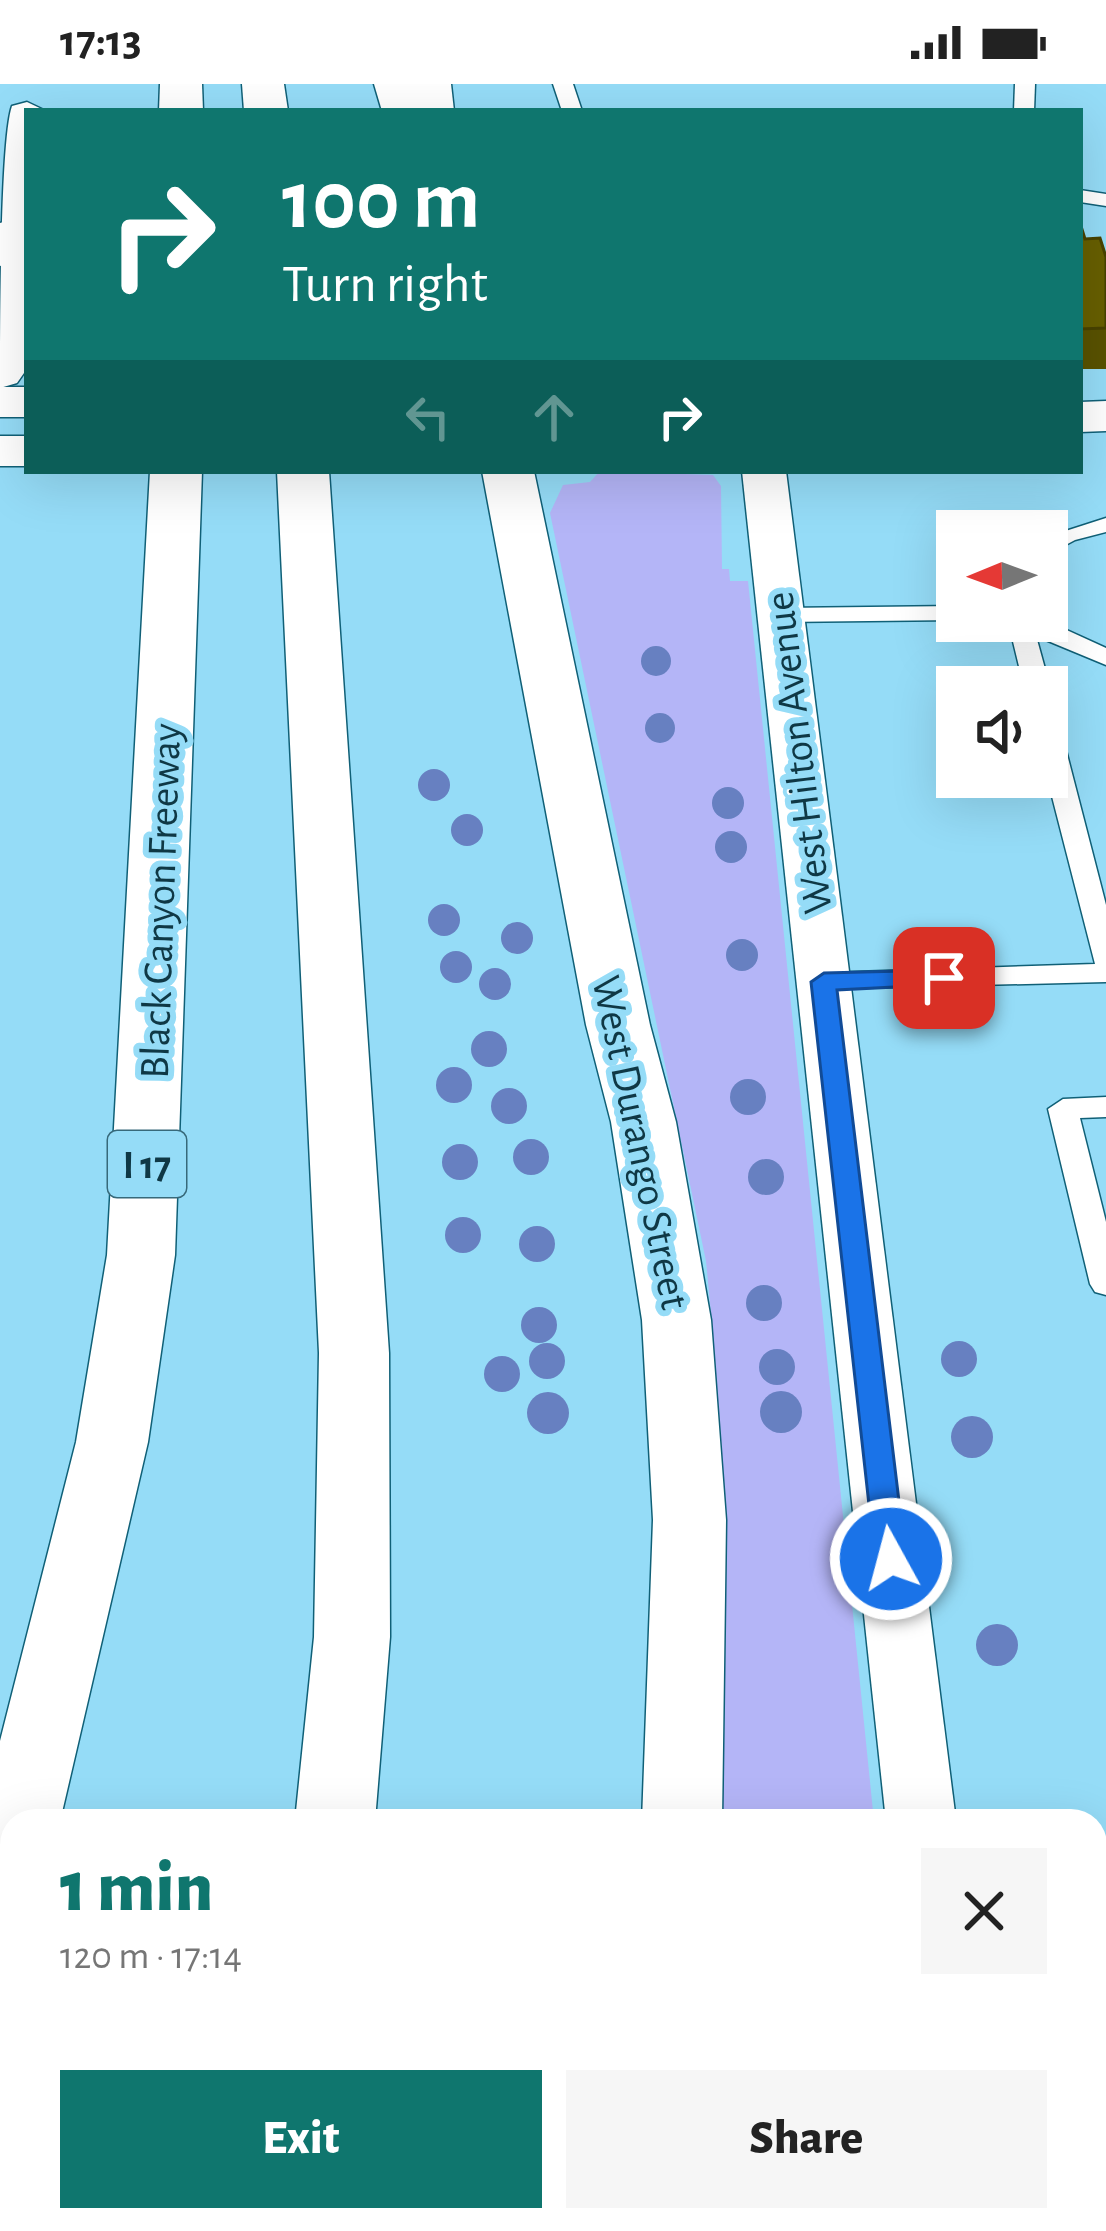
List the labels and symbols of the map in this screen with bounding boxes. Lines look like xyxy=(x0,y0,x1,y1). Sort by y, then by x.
north arrow xyxy=(936,510,1068,642)
street label: West Hilton Avenue xyxy=(758,589,840,916)
street label: Black Canyon Freeway xyxy=(134,723,188,1080)
pin xyxy=(893,927,995,1029)
street label: West Durango Street xyxy=(584,972,696,1313)
road number: I 17 xyxy=(108,1131,186,1197)
position arrow xyxy=(828,1496,954,1622)

